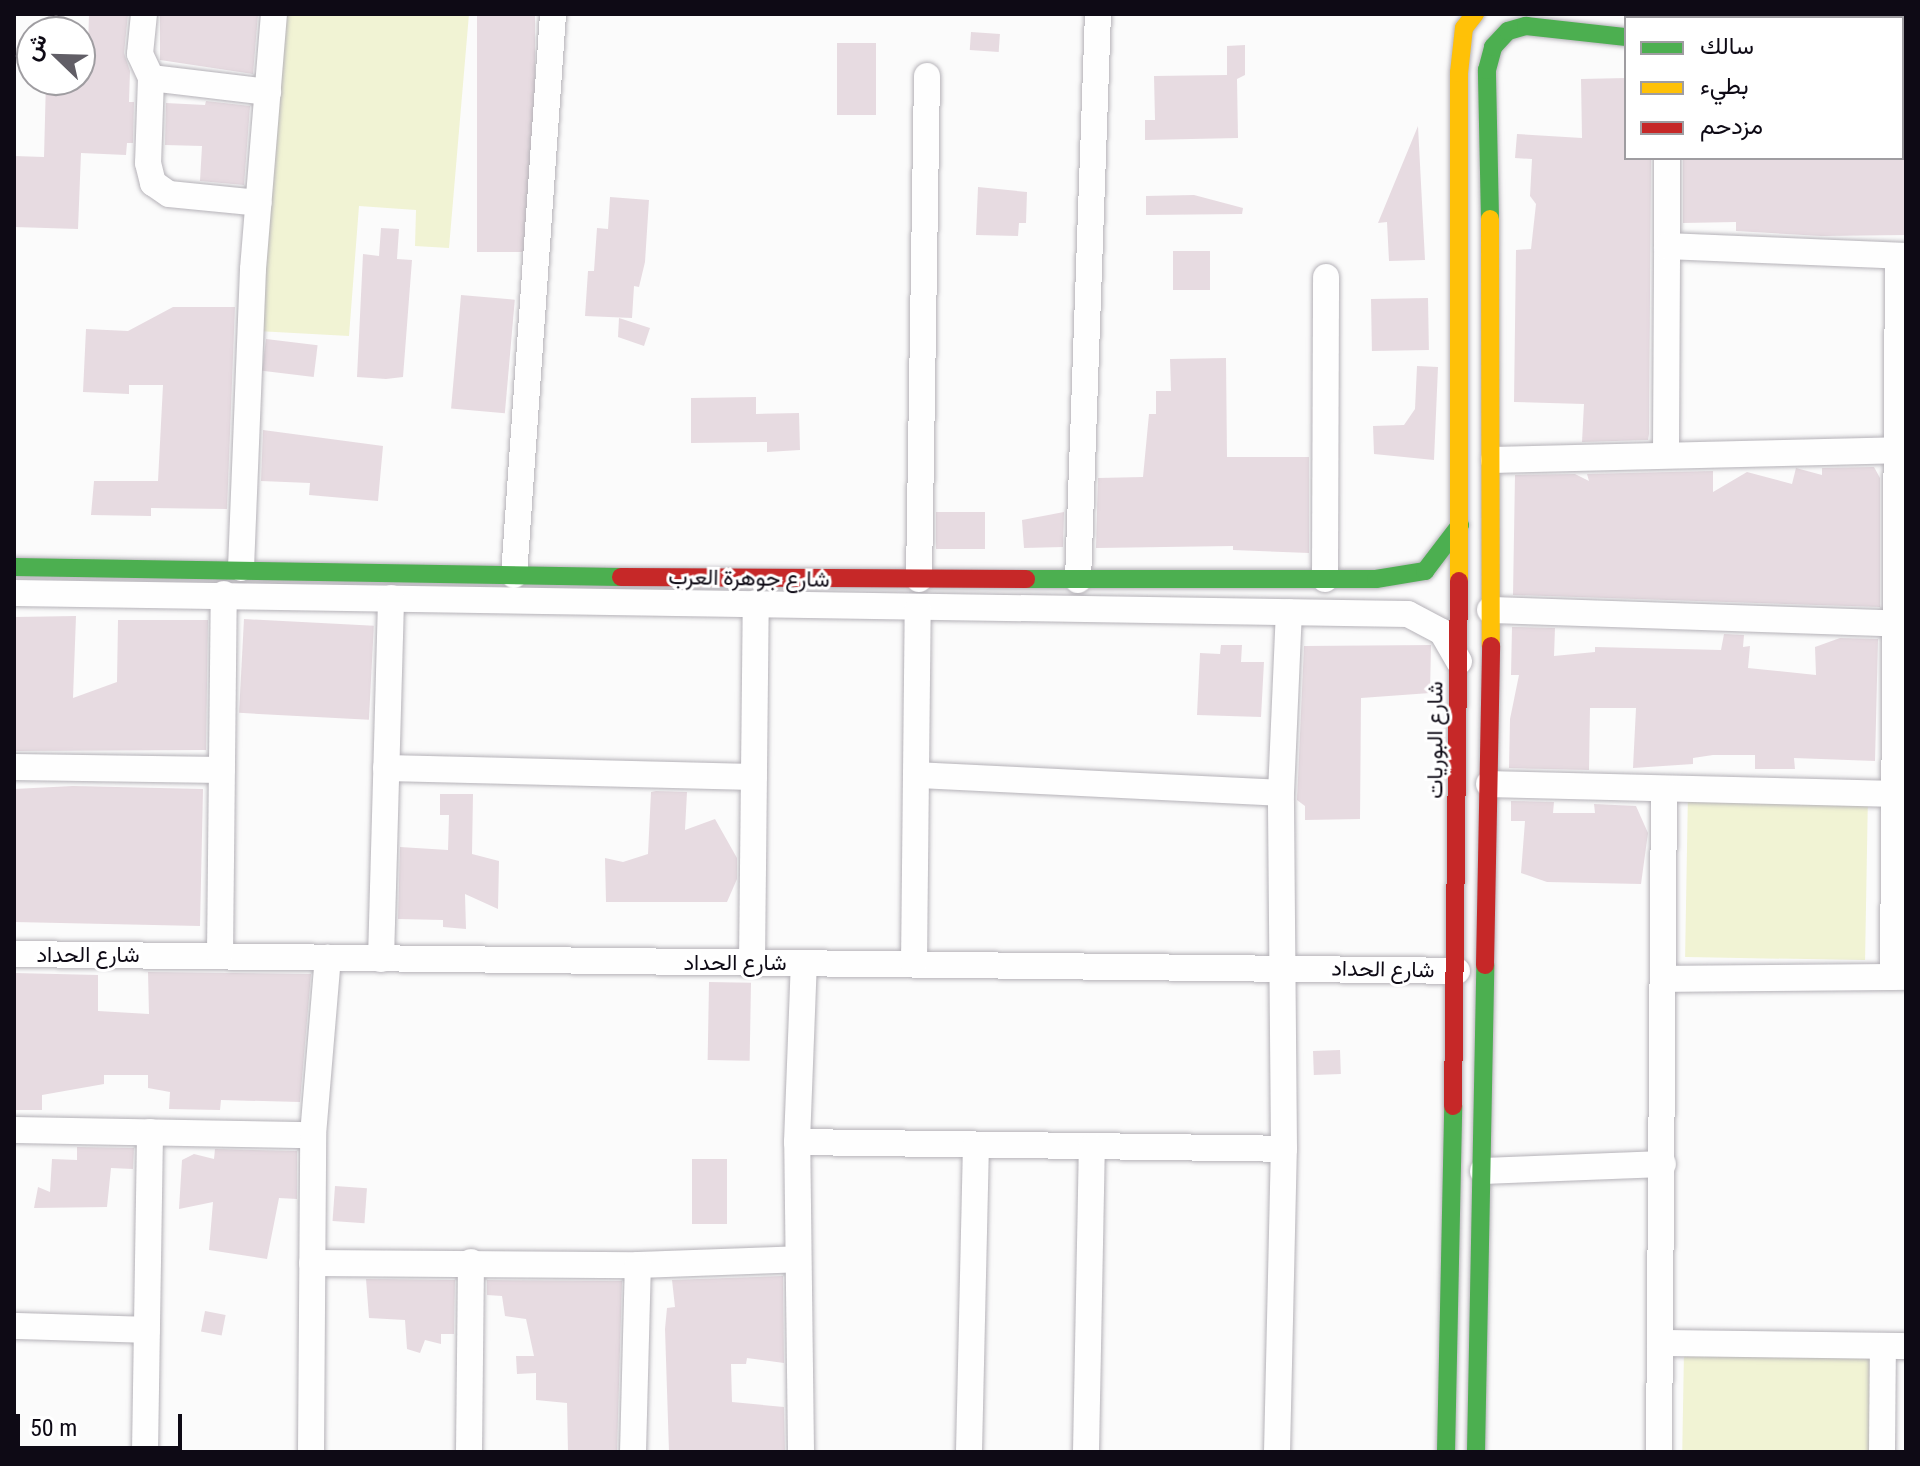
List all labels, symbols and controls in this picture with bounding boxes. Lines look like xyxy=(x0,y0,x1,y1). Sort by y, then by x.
north arrow xyxy=(16,16,96,96)
legend xyxy=(1624,16,1904,160)
text: ش xyxy=(19,30,52,64)
text: سالك xyxy=(1700,32,1754,60)
text: بطيء xyxy=(1700,72,1749,100)
text: مزدحم xyxy=(1700,112,1763,140)
street label: شارع جوهرة العرب xyxy=(668,563,830,593)
street label: شارع البوريات xyxy=(1422,681,1448,799)
street label: شارع الحداد xyxy=(36,942,140,968)
street label: شارع الحداد xyxy=(683,950,787,976)
street label: شارع الحداد xyxy=(1331,955,1435,983)
scale bar xyxy=(20,1398,186,1448)
text: 50 m xyxy=(30,1414,77,1442)

